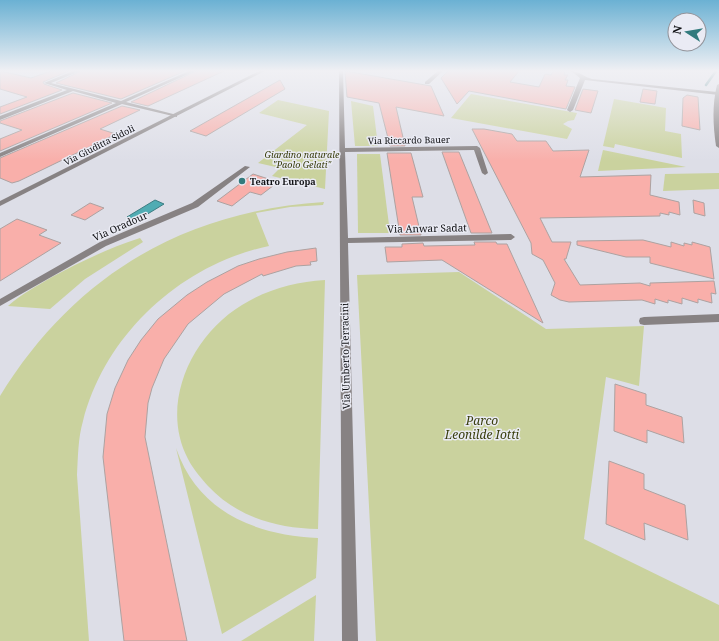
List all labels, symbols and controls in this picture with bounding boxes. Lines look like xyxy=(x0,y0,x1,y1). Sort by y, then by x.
north arrow xyxy=(667,12,707,52)
text: N xyxy=(668,24,685,36)
street label: Via Giuditta Sidoli xyxy=(61,122,137,168)
street label: Via Riccardo Bauer xyxy=(368,133,451,147)
park label: Giardino naturale "Paolo Gelati" xyxy=(265,148,340,171)
place label: Teatro Europa xyxy=(250,175,316,188)
marker: Teatro Europa xyxy=(237,176,247,186)
street label: Via Oradour xyxy=(90,208,150,244)
street label: Via Anwar Sadat xyxy=(387,220,467,236)
street label: Via Umberto Terracini xyxy=(337,302,353,409)
park label: Parco Leonilde Iotti xyxy=(444,412,520,443)

